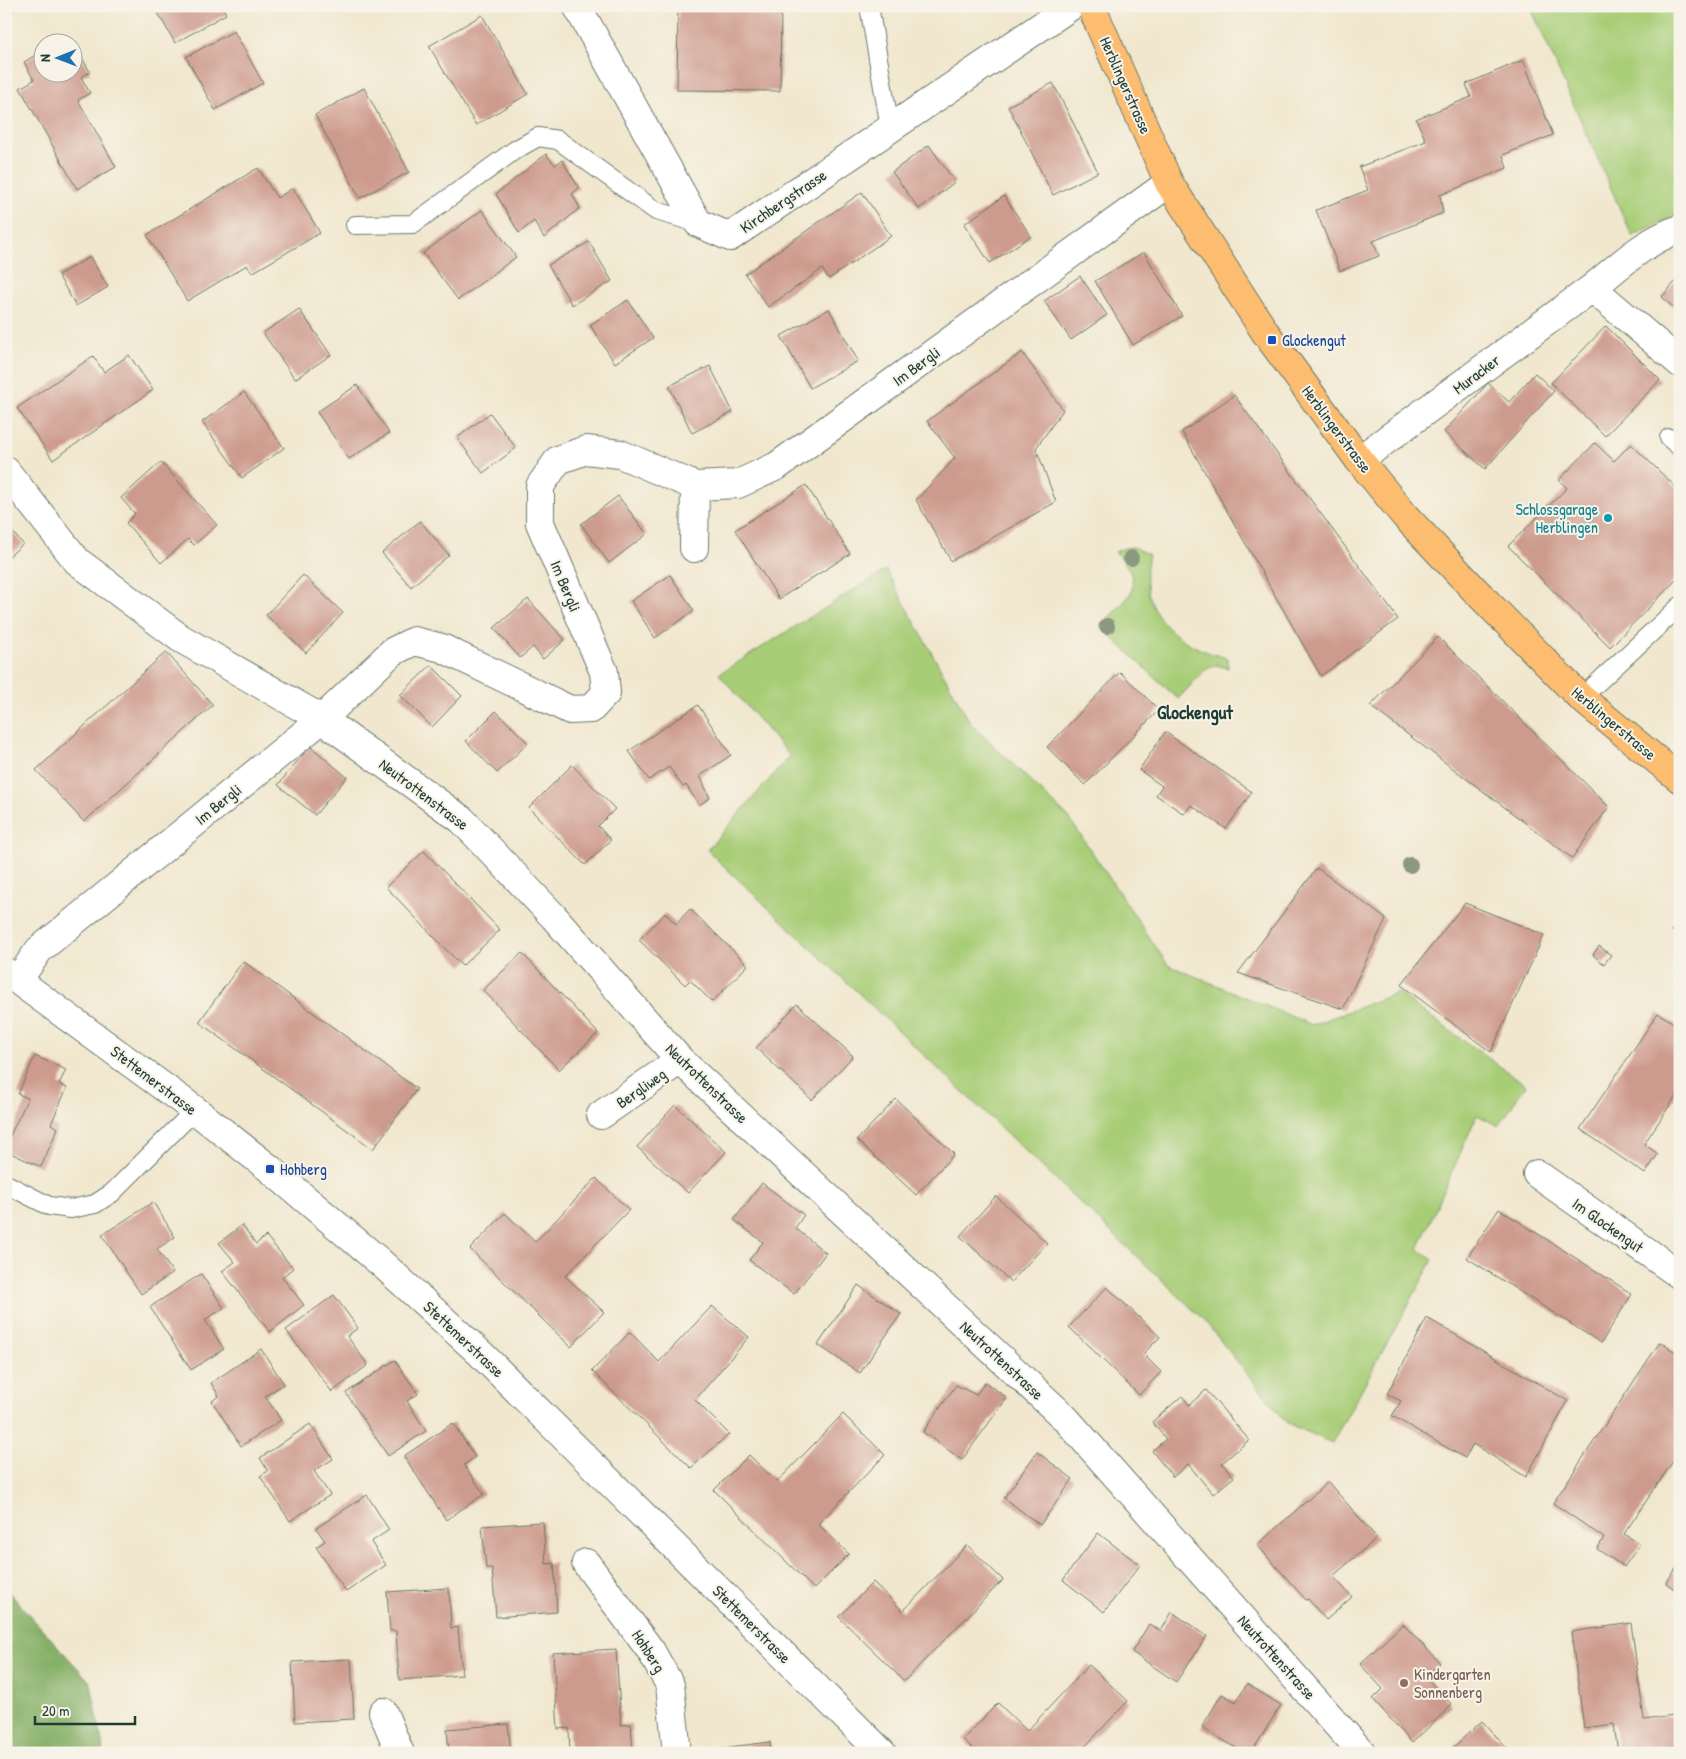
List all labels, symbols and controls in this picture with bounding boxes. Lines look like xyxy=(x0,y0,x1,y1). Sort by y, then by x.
north arrow xyxy=(32,32,82,82)
street label: Herblingerstrasse xyxy=(1095,33,1157,138)
text: N xyxy=(35,54,54,62)
street label: Kirchbergstrasse xyxy=(735,164,831,238)
place label: Glockengut xyxy=(1282,329,1346,351)
marker: Glockengut xyxy=(1266,334,1278,346)
street label: Im Bergli xyxy=(888,341,944,391)
street label: Muracker xyxy=(1448,349,1504,399)
street label: Herblingerstrasse xyxy=(1297,381,1377,478)
place label: Schlossgarage Herblingen xyxy=(1515,498,1599,538)
marker: Schlossgarage Herblingen xyxy=(1602,512,1614,524)
street label: Im Bergli xyxy=(545,557,587,615)
street label: Herblingerstrasse xyxy=(1567,681,1661,765)
district label: Glockengut xyxy=(1157,699,1234,726)
street label: Neutrottenstrasse xyxy=(375,753,474,835)
street label: Im Bergli xyxy=(190,778,246,830)
street label: Neutrottenstrasse xyxy=(661,1038,753,1128)
street label: Stettemerstrasse xyxy=(106,1040,202,1120)
street label: Bergliweg xyxy=(612,1063,670,1113)
place label: Hohberg xyxy=(280,1158,327,1180)
marker: Hohberg xyxy=(264,1163,276,1175)
street label: Im Glockengut xyxy=(1568,1192,1648,1258)
street label: Stettemerstrasse xyxy=(419,1296,510,1383)
street label: Neutrottenstrasse xyxy=(955,1316,1049,1405)
street label: Stettemerstrasse xyxy=(708,1580,797,1669)
street label: Neutrottenstrasse xyxy=(1233,1610,1321,1705)
street label: Hohberg xyxy=(627,1625,671,1677)
place label: Kindergarten Sonnenberg xyxy=(1414,1663,1491,1703)
marker: Kindergarten Sonnenberg xyxy=(1398,1677,1410,1689)
scale bar xyxy=(35,1694,135,1726)
text: 20 m xyxy=(42,1700,69,1721)

